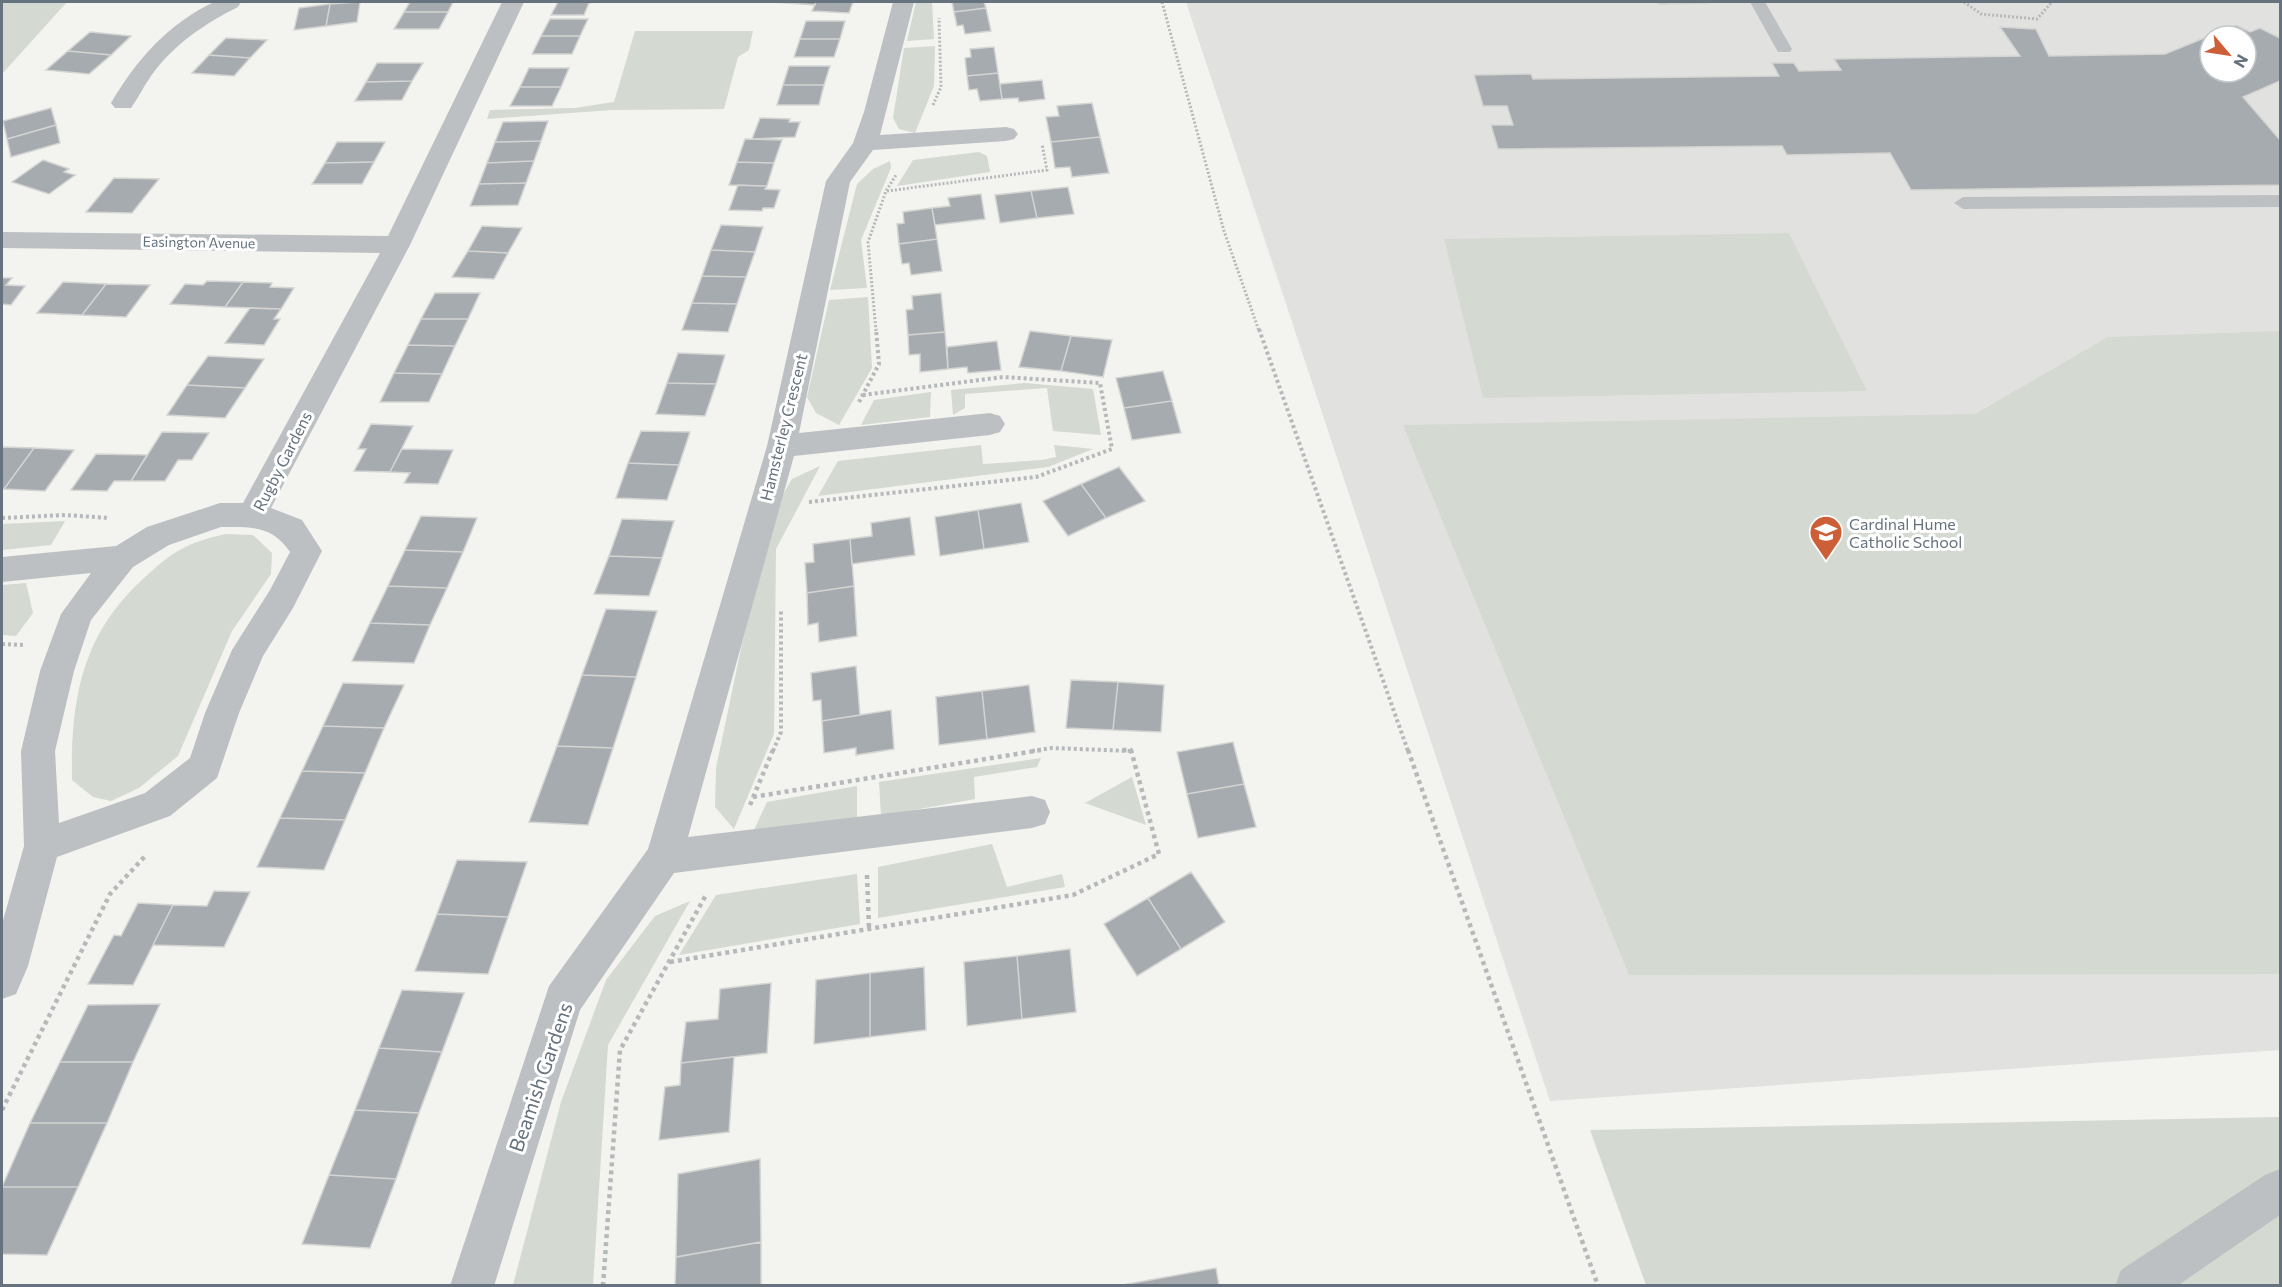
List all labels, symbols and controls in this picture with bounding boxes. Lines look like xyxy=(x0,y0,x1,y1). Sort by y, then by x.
north arrow xyxy=(2198,24,2258,84)
text: N xyxy=(2230,52,2253,71)
street label: Easington Avenue xyxy=(143,233,255,251)
street label: Hamsterley Crescent xyxy=(755,351,811,503)
street label: Rugby Gardens xyxy=(249,408,315,514)
school or university icon: Cardinal Hume Catholic School xyxy=(1808,514,1844,561)
place label: Cardinal Hume Catholic School xyxy=(1849,514,1962,551)
street label: Beamish Gardens xyxy=(503,999,577,1155)

